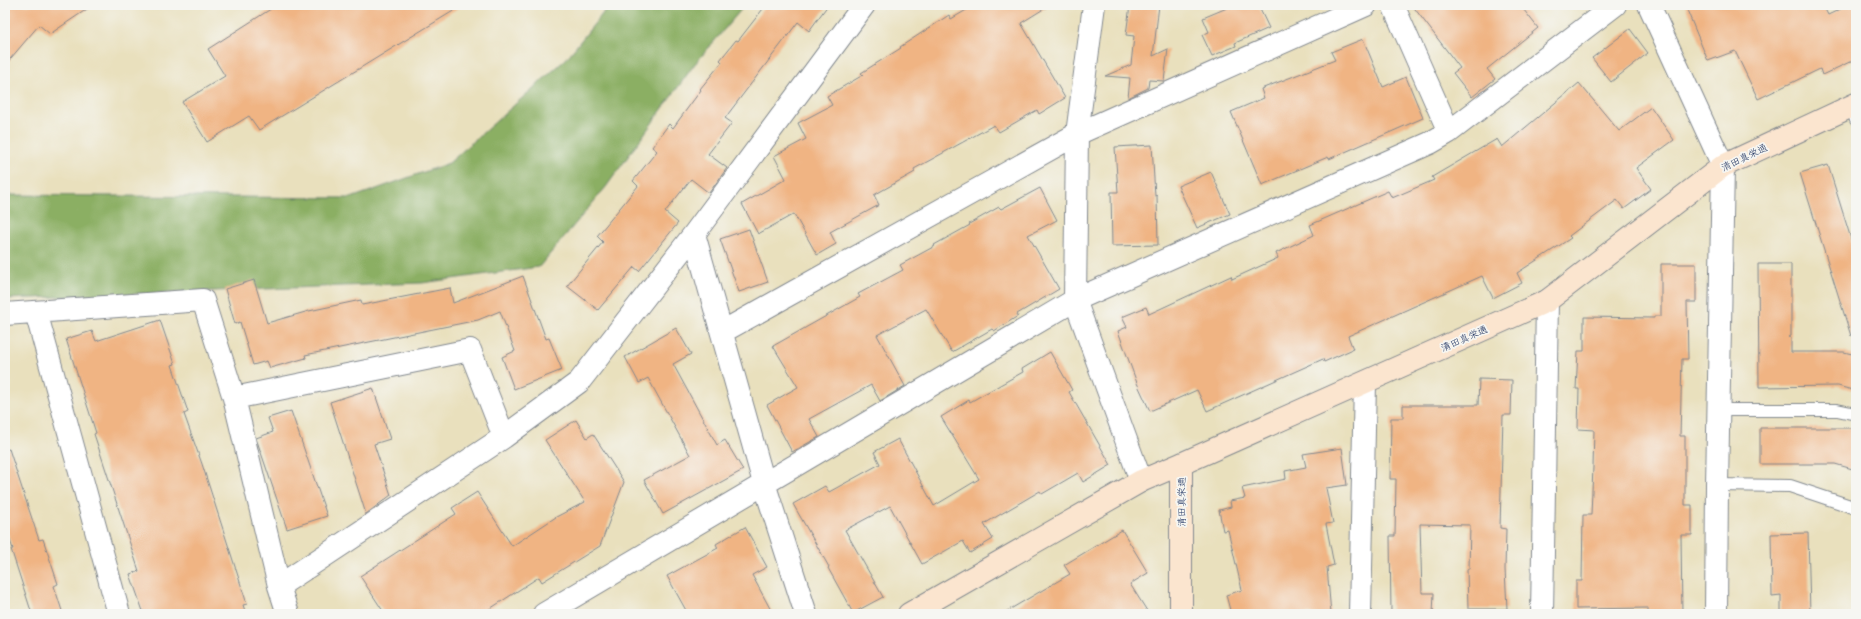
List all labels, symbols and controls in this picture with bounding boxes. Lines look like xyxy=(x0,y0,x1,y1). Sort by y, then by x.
street label: 清田真栄通 xyxy=(1719,142,1770,174)
street label: 清田真栄通 xyxy=(1439,323,1490,355)
street label: 清田真栄通 xyxy=(1176,477,1188,527)

